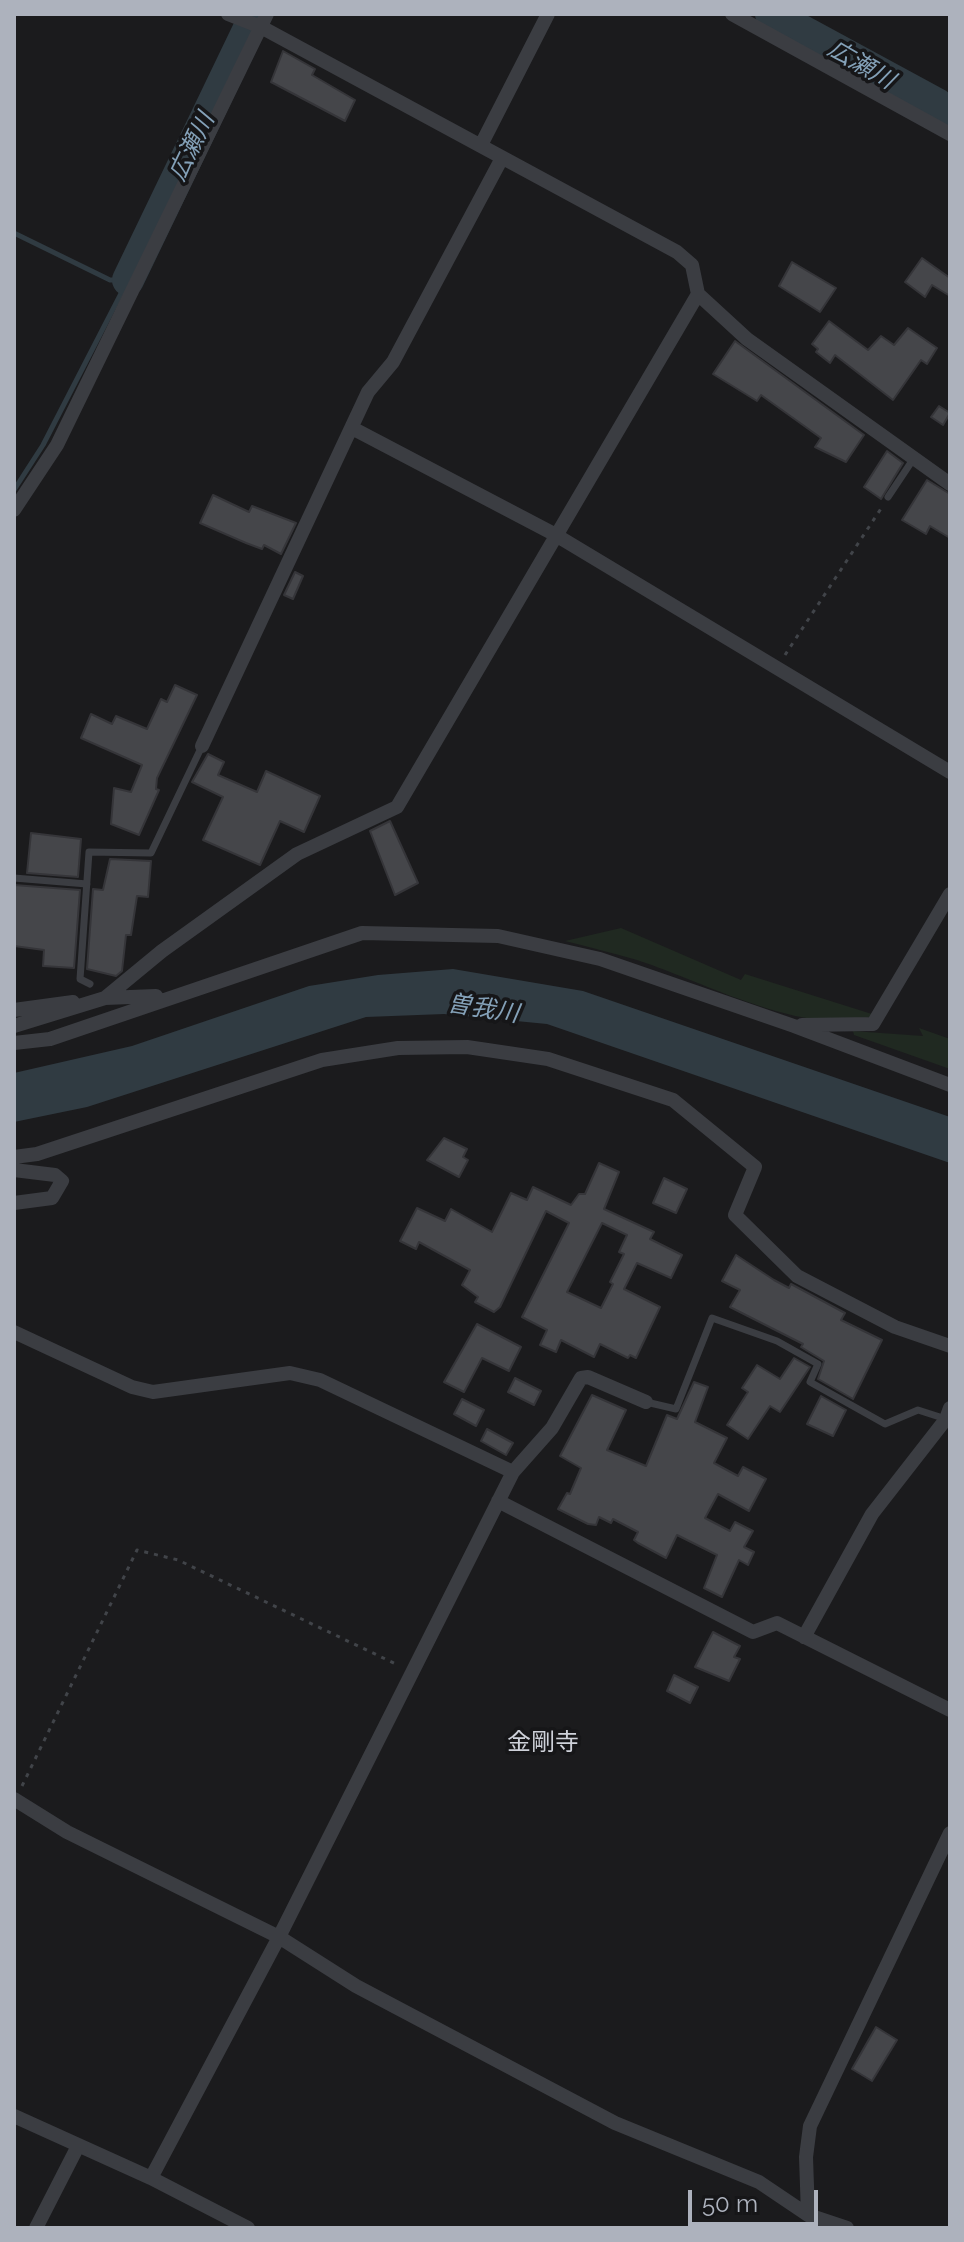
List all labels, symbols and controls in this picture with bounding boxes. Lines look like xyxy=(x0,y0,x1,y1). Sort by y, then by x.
water label: 広瀬川 xyxy=(823,35,899,95)
water label: 広瀬川 xyxy=(163,108,221,186)
water label: 曽我川 xyxy=(445,989,521,1029)
district label: 金剛寺 xyxy=(507,1729,579,1757)
scale bar xyxy=(692,2174,822,2224)
text: 50 m xyxy=(702,2189,758,2218)

